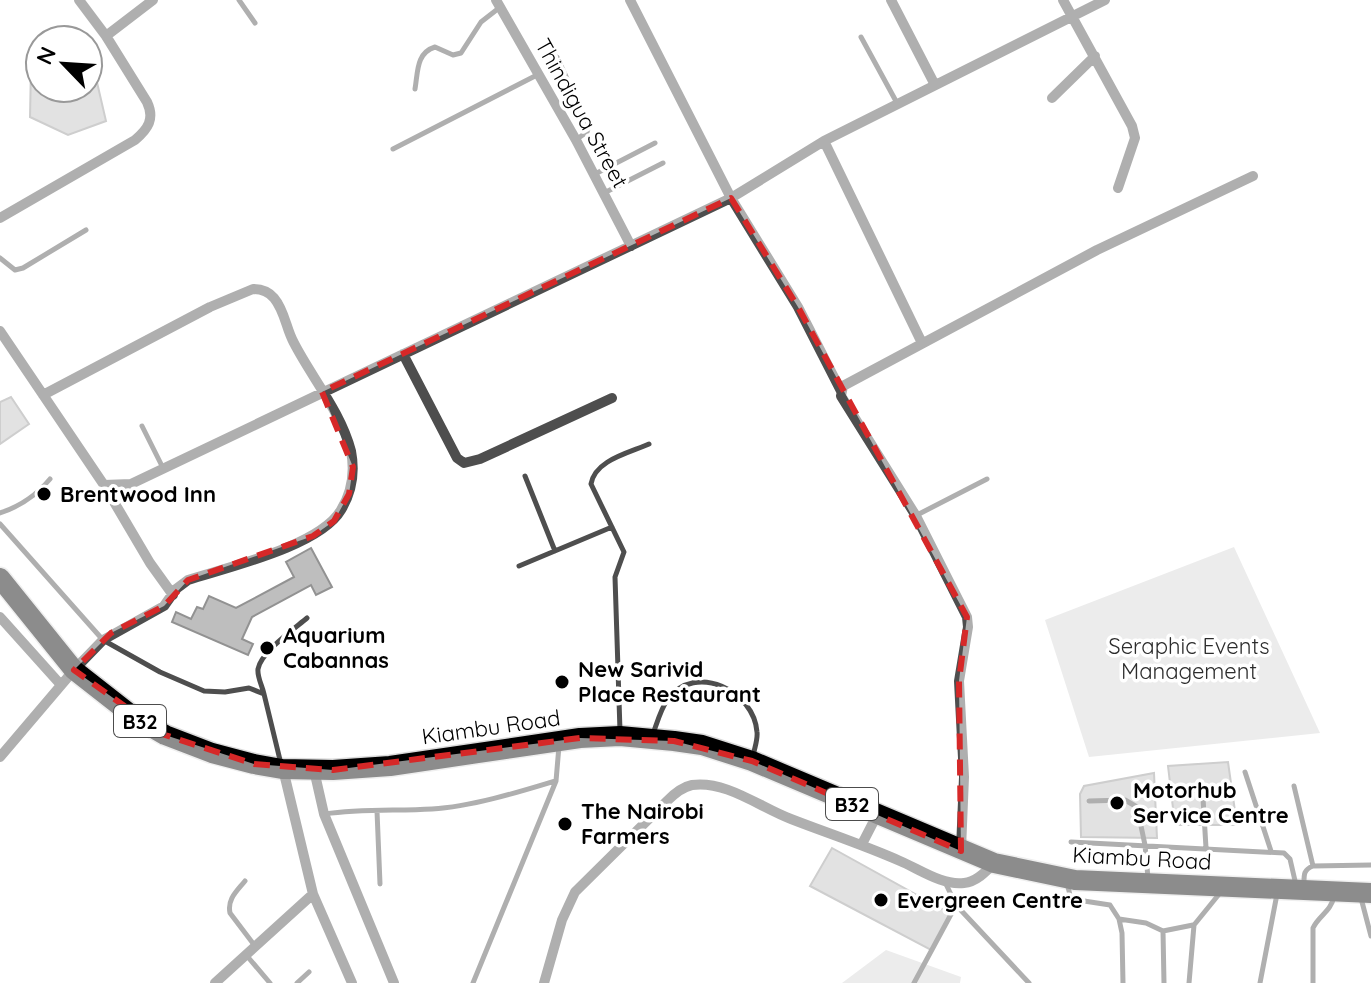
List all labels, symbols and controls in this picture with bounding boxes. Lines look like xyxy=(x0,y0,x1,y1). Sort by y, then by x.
north arrow xyxy=(24,24,104,104)
street label: Thindigua Street xyxy=(529,33,635,193)
text: N xyxy=(30,42,62,69)
place label: Brentwood Inn xyxy=(60,480,216,508)
marker: Brentwood Inn xyxy=(35,485,53,503)
place label: Aquarium Cabannas xyxy=(283,621,389,674)
park label: Seraphic Events Management xyxy=(1108,632,1270,685)
marker: Aquarium Cabannas xyxy=(258,639,276,657)
place label: New Sarivid Place Restaurant xyxy=(578,655,761,708)
marker: New Sarivid Place Restaurant xyxy=(553,673,571,691)
street label: Kiambu Road xyxy=(420,703,562,751)
road number: B32 xyxy=(114,705,166,737)
place label: Motorhub Service Centre xyxy=(1133,776,1289,829)
road number: B32 xyxy=(826,788,878,820)
marker: Motorhub Service Centre xyxy=(1108,794,1126,812)
place label: The Nairobi Farmers xyxy=(581,797,704,850)
marker: The Nairobi Farmers xyxy=(556,815,574,833)
street label: Kiambu Road xyxy=(1072,840,1212,876)
place label: Evergreen Centre xyxy=(897,886,1083,914)
marker: Evergreen Centre xyxy=(872,891,890,909)

